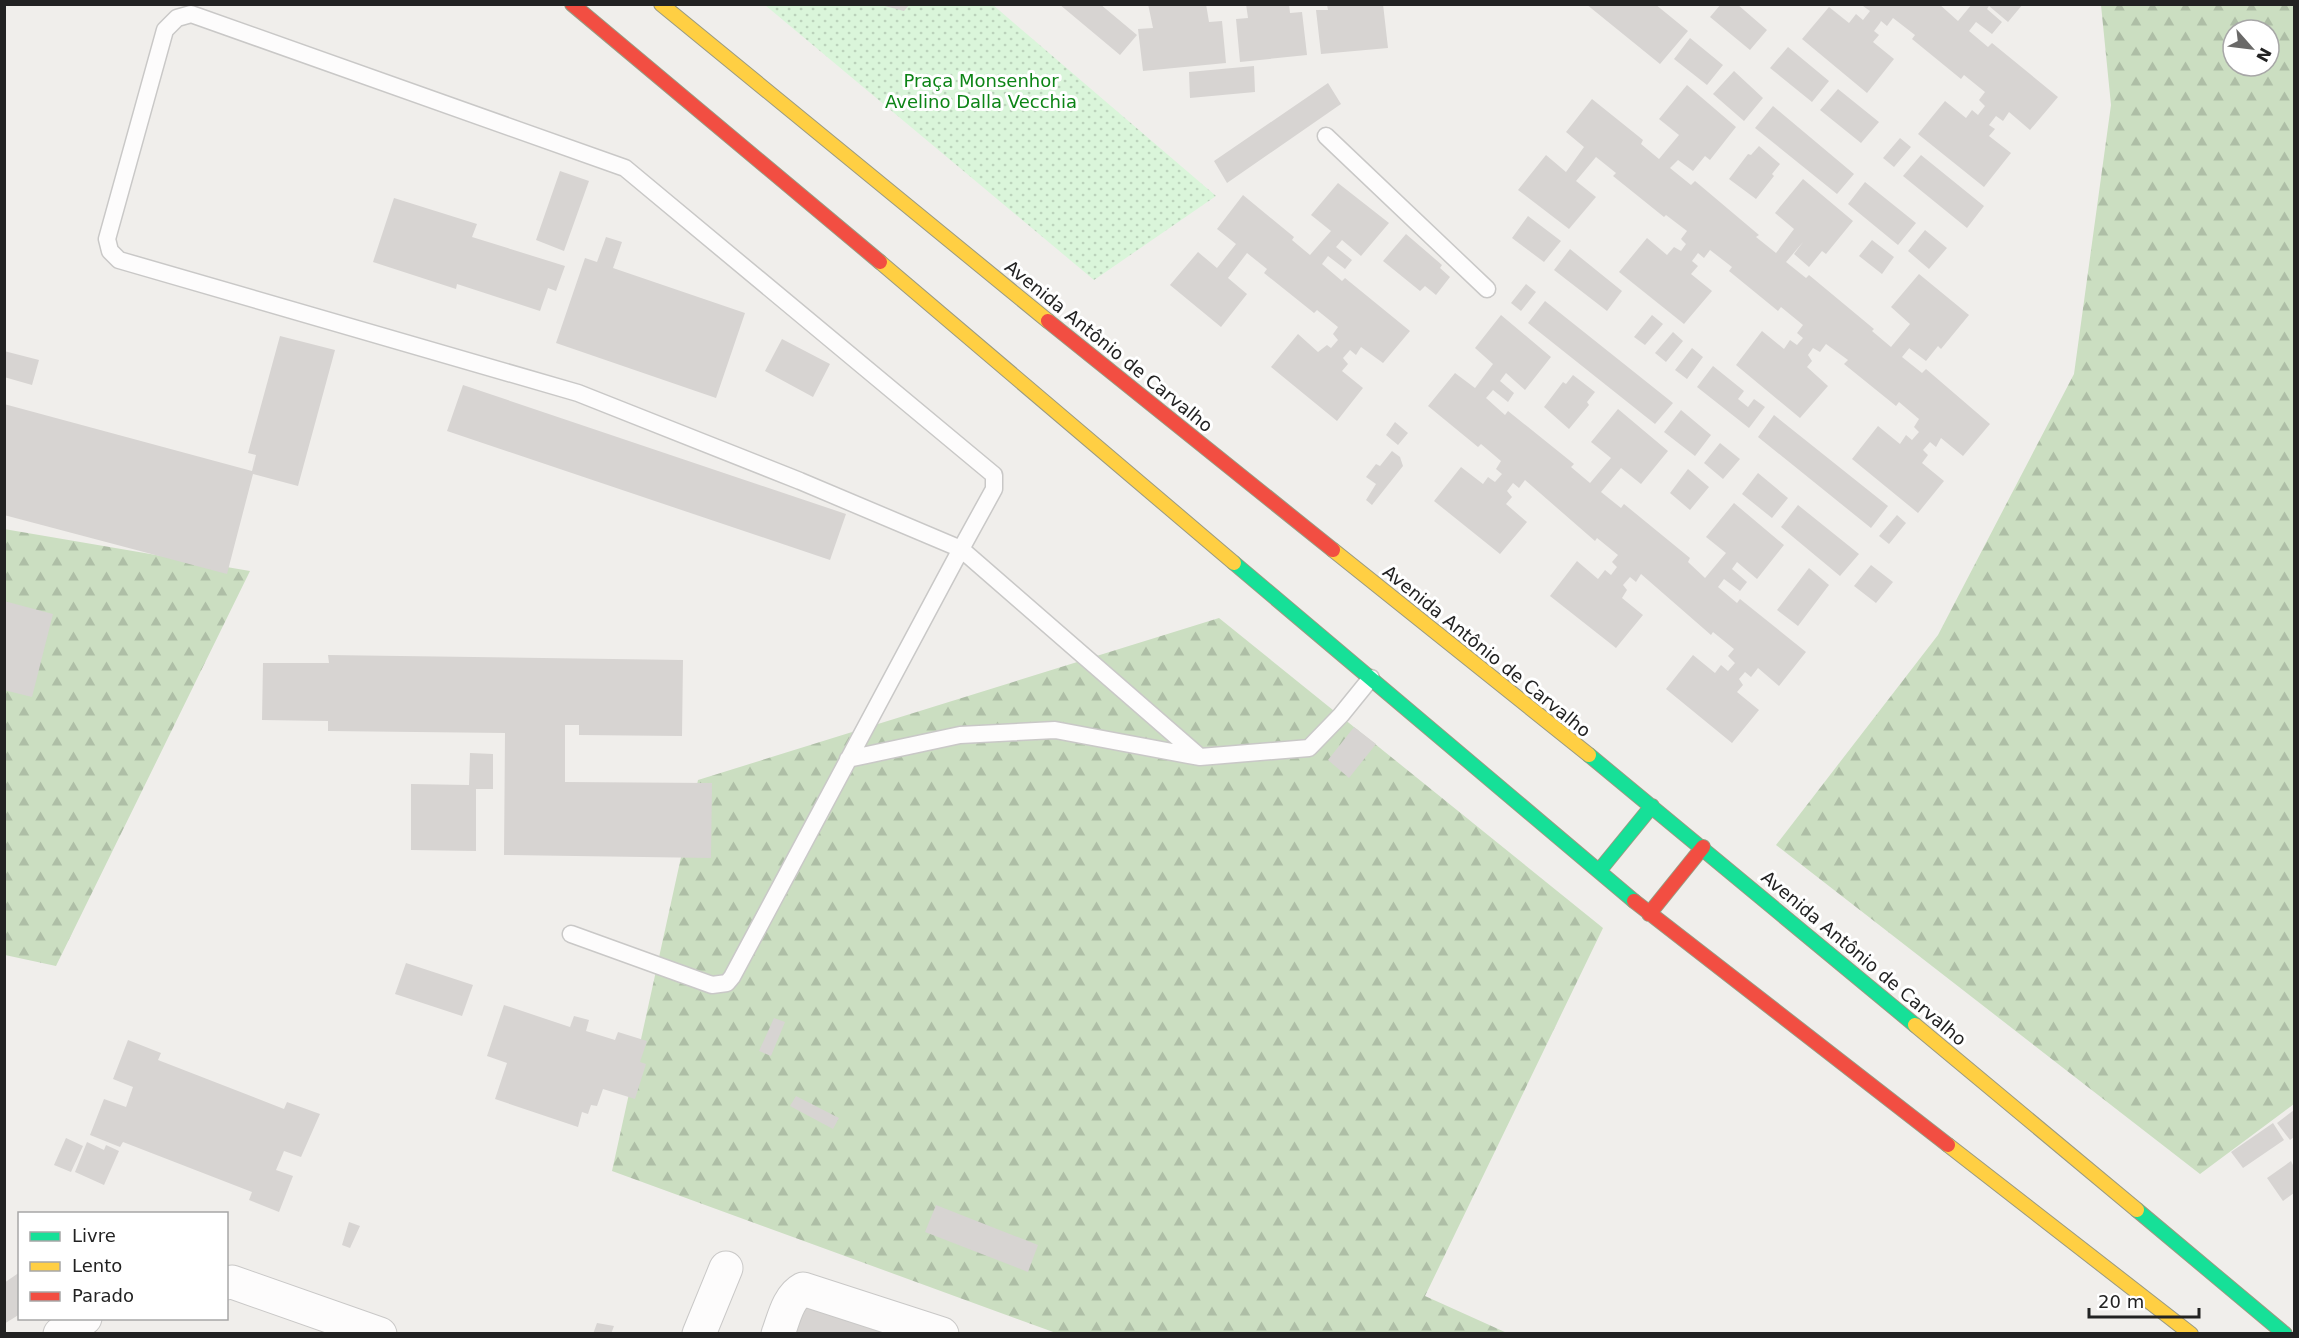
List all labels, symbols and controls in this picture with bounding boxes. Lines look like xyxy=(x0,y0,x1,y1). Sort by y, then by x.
north arrow xyxy=(2221,18,2281,78)
text: N xyxy=(2252,44,2275,65)
park label: Praça Monsenhor Avelino Dalla Vecchia xyxy=(885,70,1077,112)
street label: Avenida Antônio de Carvalho xyxy=(1001,256,1217,436)
street label: Avenida Antônio de Carvalho xyxy=(1379,561,1595,741)
street label: Avenida Antônio de Carvalho xyxy=(1757,866,1971,1050)
legend xyxy=(18,1212,228,1320)
text: Livre xyxy=(72,1225,116,1246)
text: Lento xyxy=(72,1255,122,1276)
scale bar xyxy=(2089,1281,2198,1319)
text: Parado xyxy=(72,1285,134,1306)
text: 20 m xyxy=(2098,1291,2144,1312)

